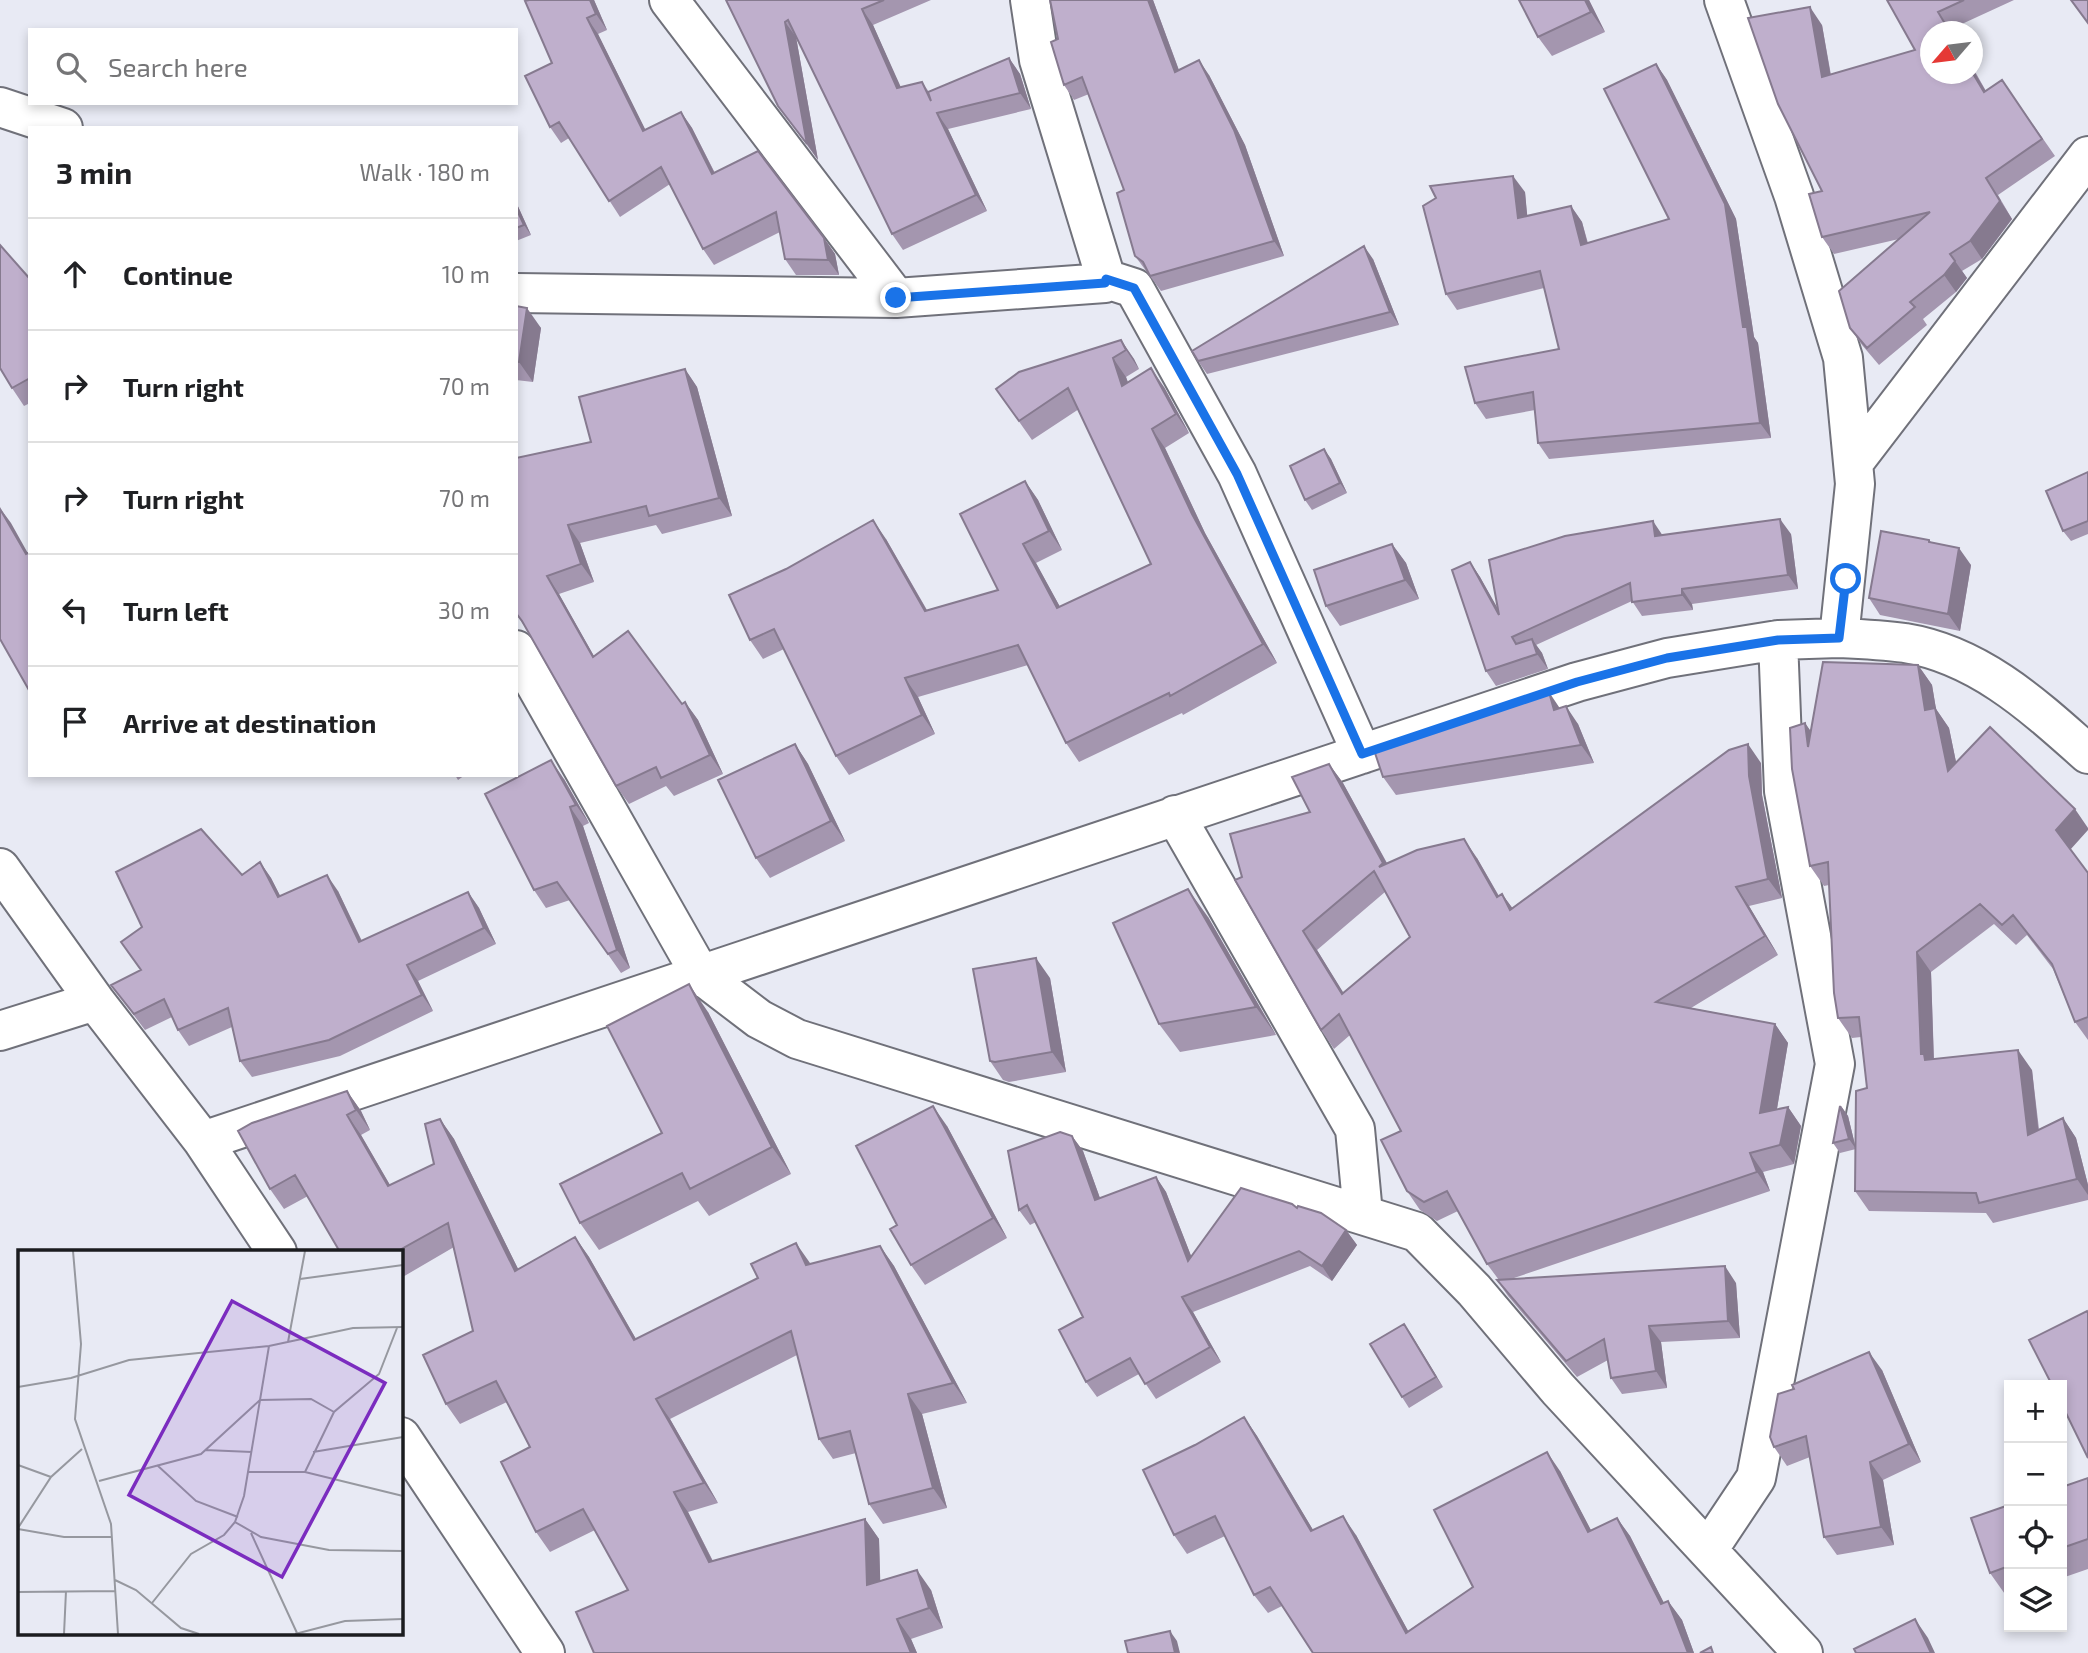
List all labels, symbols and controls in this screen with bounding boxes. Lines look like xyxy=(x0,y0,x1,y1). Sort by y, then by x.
north arrow xyxy=(1920,21,1983,84)
search box xyxy=(28,28,518,105)
icon: search xyxy=(52,48,90,86)
text: Search here xyxy=(108,51,248,82)
text: 3 min xyxy=(56,154,132,190)
text: Walk · 180 m xyxy=(360,158,490,186)
icon: ahead xyxy=(56,255,94,293)
text: Continue xyxy=(123,259,233,290)
text: 10 m xyxy=(442,260,490,288)
route end xyxy=(880,282,911,313)
icon: right xyxy=(56,367,94,405)
text: Turn right xyxy=(123,371,244,402)
text: 70 m xyxy=(439,372,490,400)
icon: right xyxy=(56,479,94,517)
text: Turn right xyxy=(123,483,244,514)
text: 70 m xyxy=(439,484,490,512)
route start xyxy=(1830,563,1861,594)
icon: left xyxy=(56,591,94,629)
text: Turn left xyxy=(123,595,229,626)
text: 30 m xyxy=(438,596,490,624)
icon: arrive xyxy=(56,703,94,741)
text: Arrive at destination xyxy=(123,707,376,738)
inset map xyxy=(18,1250,402,1636)
map controls xyxy=(2004,1380,2067,1632)
button: + xyxy=(2004,1380,2067,1443)
button: − xyxy=(2004,1443,2067,1506)
button: locate xyxy=(2004,1506,2067,1569)
button: layers xyxy=(2004,1569,2067,1632)

